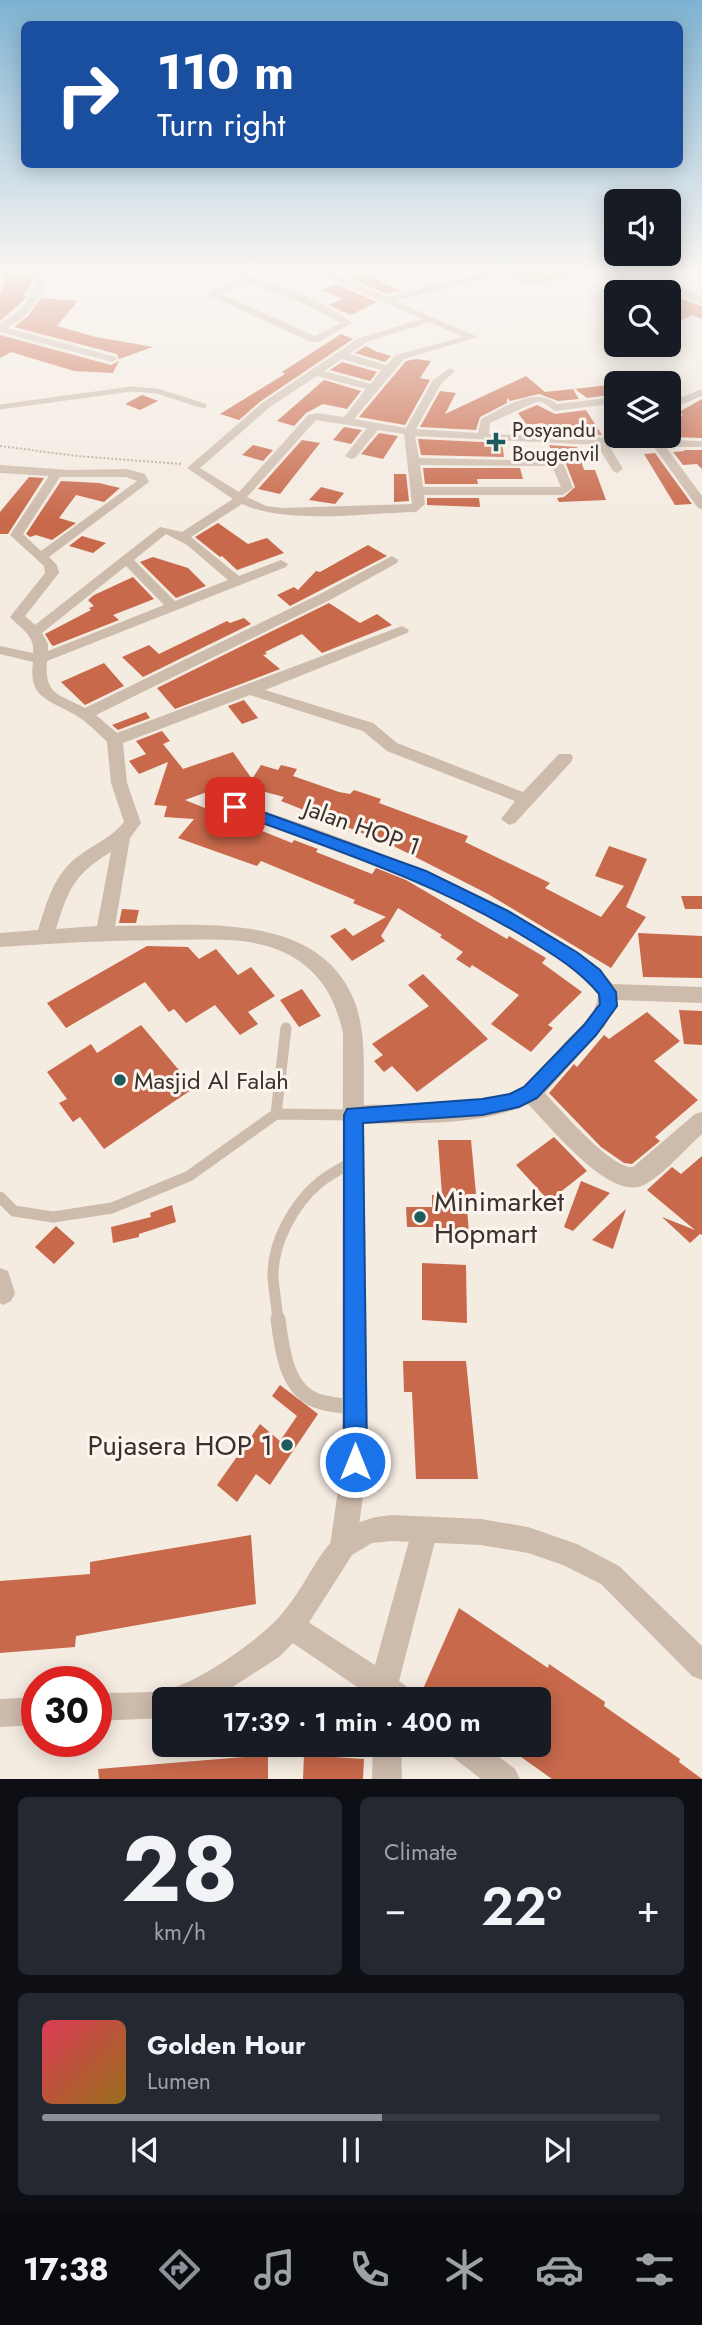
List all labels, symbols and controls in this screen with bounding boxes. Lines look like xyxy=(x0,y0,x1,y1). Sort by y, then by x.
text: 110 m xyxy=(157,37,294,107)
icon: right xyxy=(42,49,133,140)
text: Turn right xyxy=(157,102,286,148)
map controls xyxy=(604,189,681,448)
button: sound xyxy=(604,189,681,266)
button: search xyxy=(604,280,681,357)
button: layers xyxy=(604,371,681,448)
place label: Posyandu Bougenvil xyxy=(512,415,599,469)
marker: Posyandu Bougenvil xyxy=(486,432,506,452)
pin xyxy=(205,777,265,837)
icon: arrive xyxy=(216,788,254,826)
street label: Jalan HOP 1 xyxy=(296,789,425,864)
place label: Masjid Al Falah xyxy=(134,1063,289,1098)
marker: Masjid Al Falah xyxy=(112,1072,128,1088)
place label: Minimarket Hopmart xyxy=(434,1181,564,1254)
marker: Minimarket Hopmart xyxy=(412,1209,428,1225)
place label: Pujasera HOP 1 xyxy=(87,1425,273,1466)
position arrow xyxy=(318,1425,392,1499)
marker: Pujasera HOP 1 xyxy=(279,1437,295,1453)
speed limit sign: 30 xyxy=(21,1666,112,1757)
text: 17:39 · 1 min · 400 m xyxy=(222,1703,481,1741)
text: 28 xyxy=(122,1804,238,1935)
text: Climate xyxy=(384,1835,457,1869)
text: 22° xyxy=(481,1869,562,1945)
text: − xyxy=(384,1881,406,1936)
text: + xyxy=(637,1881,660,1936)
text: km/h xyxy=(154,1915,206,1949)
text: Golden Hour xyxy=(147,2026,306,2064)
text: Lumen xyxy=(147,2064,211,2098)
icon: previous xyxy=(126,2131,164,2169)
icon: pause xyxy=(332,2131,370,2169)
icon: next xyxy=(538,2131,576,2169)
icon: directions xyxy=(155,2245,204,2294)
icon: music xyxy=(250,2245,299,2294)
icon: phone xyxy=(345,2245,394,2294)
icon: climate xyxy=(440,2245,489,2294)
icon: car xyxy=(535,2245,584,2294)
icon: filters xyxy=(630,2245,679,2294)
text: 17:38 xyxy=(23,2246,109,2292)

